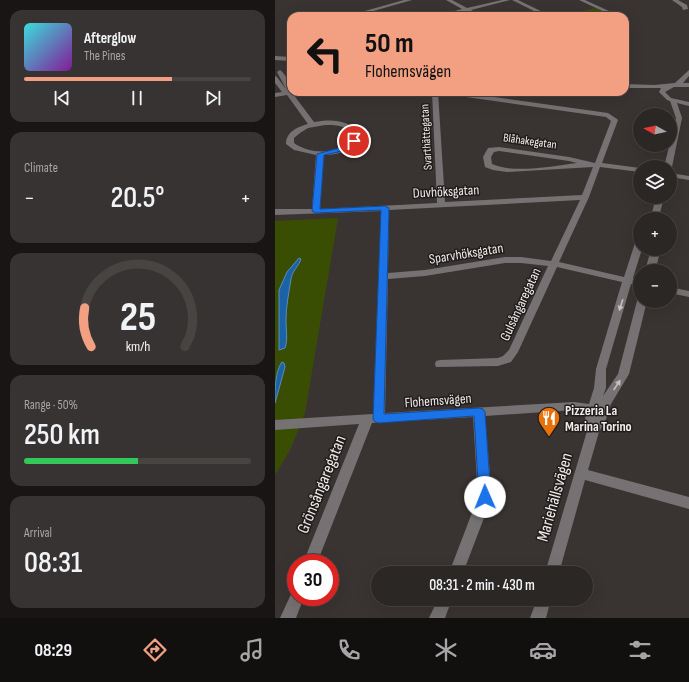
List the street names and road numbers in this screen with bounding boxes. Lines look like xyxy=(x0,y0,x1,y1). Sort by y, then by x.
street label: Svarthättegatan xyxy=(417,104,436,170)
street label: Blåhakegatan xyxy=(502,130,558,153)
street label: Duvhöksgatan xyxy=(412,181,480,202)
street label: Sparvhöksgatan xyxy=(428,239,504,268)
street label: Gulsångaregatan xyxy=(496,265,545,343)
street label: Flohemsvägen xyxy=(404,390,472,411)
street label: Grönsångaregatan xyxy=(293,432,351,536)
street label: Mariehällsvägen xyxy=(533,451,577,544)

